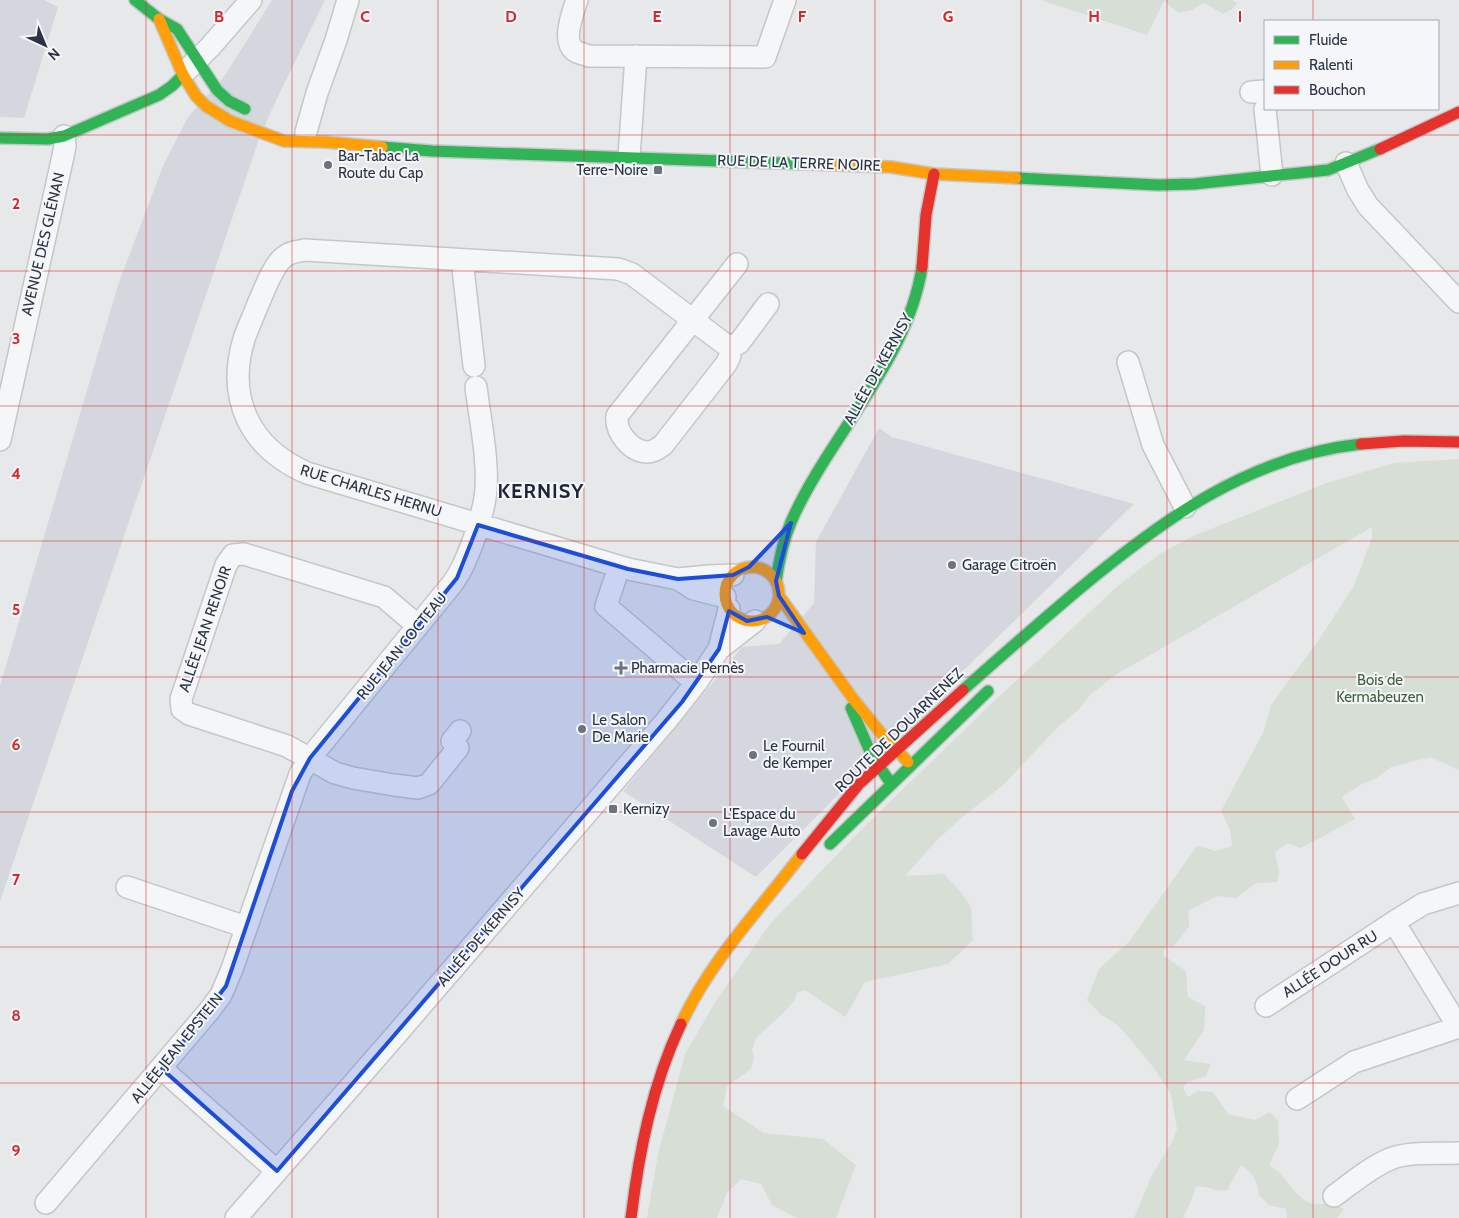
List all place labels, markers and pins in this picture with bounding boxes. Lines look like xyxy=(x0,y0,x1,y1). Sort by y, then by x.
place label: Bar-Tabac La Route du Cap xyxy=(338,147,423,182)
marker: Bar-Tabac La Route du Cap xyxy=(322,159,334,171)
place label: Terre-Noire xyxy=(576,161,648,179)
marker: Terre-Noire xyxy=(652,164,664,176)
place label: Garage Citroën xyxy=(962,556,1056,574)
marker: Garage Citroën xyxy=(946,559,958,571)
place label: Pharmacie Pernès xyxy=(631,659,744,677)
marker: Pharmacie Pernès xyxy=(615,662,627,674)
place label: Le Salon De Marie xyxy=(592,711,649,746)
marker: Le Salon De Marie xyxy=(576,723,588,735)
place label: Le Fournil de Kemper xyxy=(763,737,832,772)
marker: Le Fournil de Kemper xyxy=(747,749,759,761)
place label: Kernizy xyxy=(623,800,670,818)
marker: Kernizy xyxy=(607,803,619,815)
place label: L'Espace du Lavage Auto xyxy=(723,805,801,840)
marker: L'Espace du Lavage Auto xyxy=(707,817,719,829)

